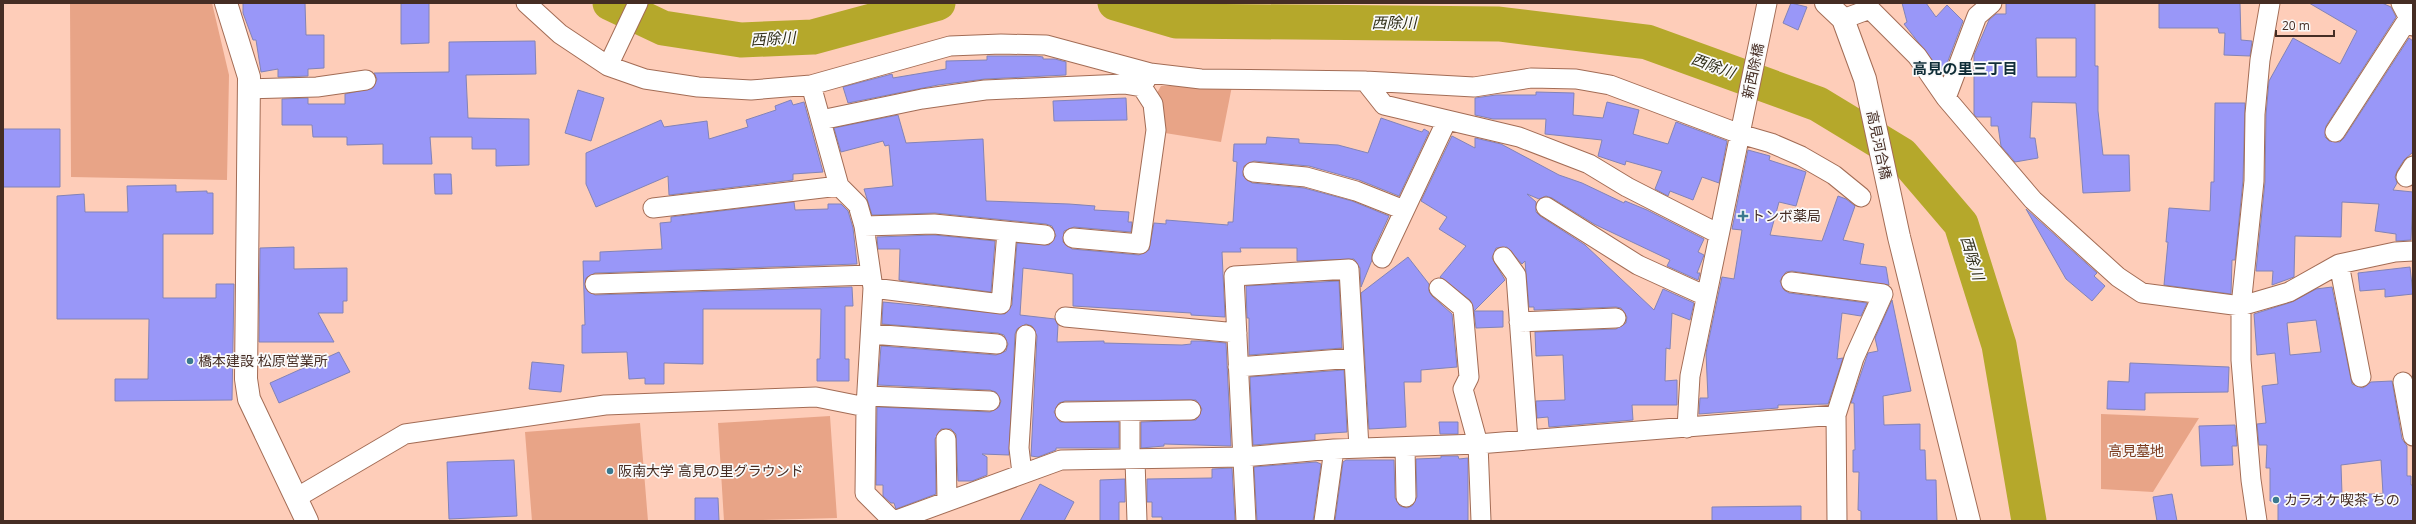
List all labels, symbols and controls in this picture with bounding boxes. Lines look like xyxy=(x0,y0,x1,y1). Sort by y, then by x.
water label: 西除川 xyxy=(1371,12,1418,32)
scale bar xyxy=(2276,12,2334,38)
text: 20 m xyxy=(2282,17,2310,34)
water label: 西除川 xyxy=(750,27,798,49)
street label: 新西除橋 xyxy=(1737,42,1768,100)
water label: 西除川 xyxy=(1689,48,1740,83)
district label: 高見の里三丁目 xyxy=(1912,58,2018,78)
street label: 高見河合橋 xyxy=(1863,109,1896,181)
place label: トンボ薬局 xyxy=(1751,206,1821,225)
marker: トンボ薬局 xyxy=(1738,211,1748,221)
water label: 西除川 xyxy=(1957,233,1990,284)
place label: 橋本建設 松原営業所 xyxy=(198,351,328,370)
marker: 橋本建設 松原営業所 xyxy=(185,356,195,366)
park label: 高見墓地 xyxy=(2108,441,2164,460)
place label: 阪南大学 高見の里グラウンド xyxy=(618,461,804,480)
marker: 阪南大学 高見の里グラウンド xyxy=(605,466,615,476)
place label: カラオケ喫茶 ちの xyxy=(2284,490,2400,509)
marker: カラオケ喫茶 ちの xyxy=(2271,495,2281,505)

